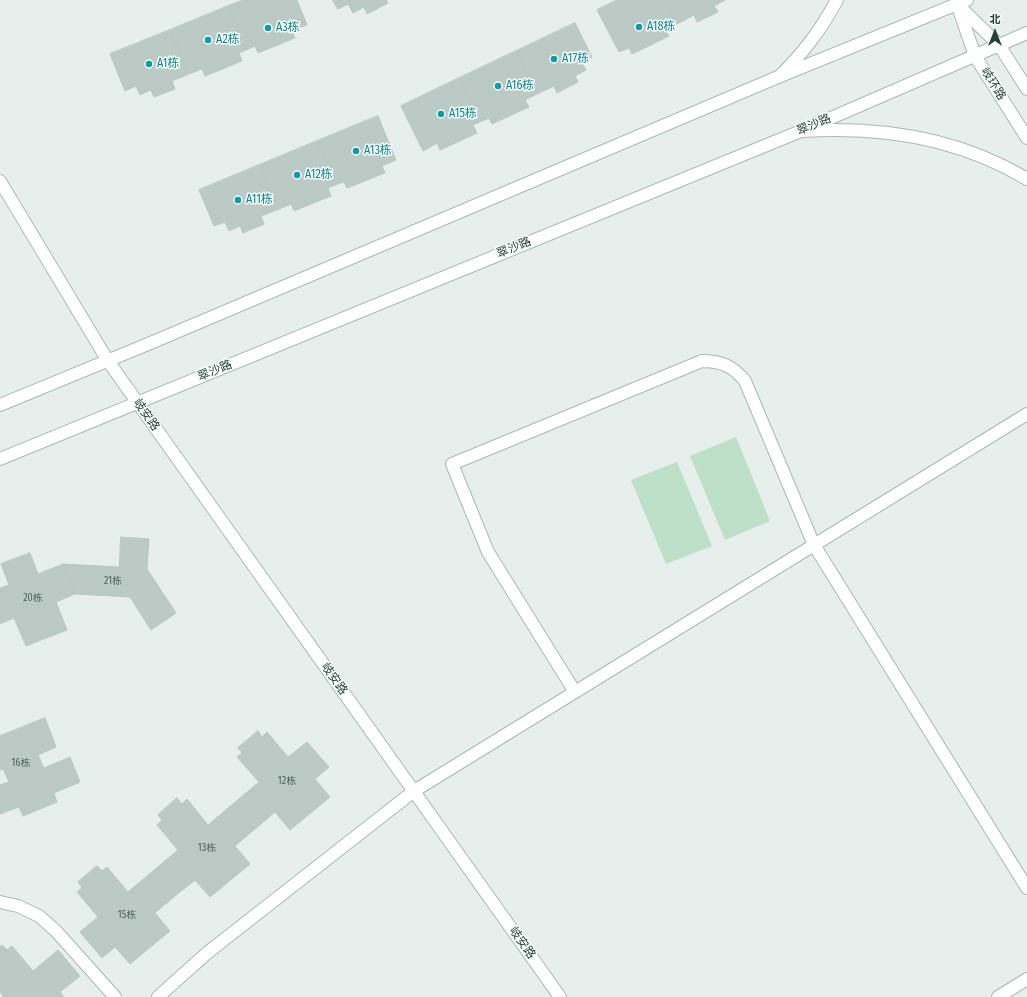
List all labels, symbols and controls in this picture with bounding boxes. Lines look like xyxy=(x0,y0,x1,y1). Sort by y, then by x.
north arrow xyxy=(975,12,1015,52)
text: 北 xyxy=(990,13,1001,26)
place label: A18栋 xyxy=(647,20,675,34)
place label: A3栋 xyxy=(276,21,300,35)
marker: A18栋 xyxy=(634,22,644,32)
marker: A3栋 xyxy=(263,23,273,33)
place label: A2栋 xyxy=(216,33,240,47)
marker: A2栋 xyxy=(203,35,213,45)
place label: A17栋 xyxy=(562,52,589,66)
marker: A17栋 xyxy=(549,54,559,64)
place label: A1栋 xyxy=(157,57,179,71)
marker: A1栋 xyxy=(144,59,154,69)
street label: 岐环路 xyxy=(977,65,1009,103)
place label: A16栋 xyxy=(506,79,534,93)
marker: A16栋 xyxy=(493,81,503,91)
place label: A15栋 xyxy=(449,107,477,121)
marker: A15栋 xyxy=(436,109,446,119)
street label: 翠沙路 xyxy=(795,111,833,139)
place label: A13栋 xyxy=(364,144,392,158)
marker: A13栋 xyxy=(351,146,361,156)
place label: A12栋 xyxy=(305,168,333,182)
marker: A12栋 xyxy=(292,170,302,180)
place label: A11栋 xyxy=(246,193,273,207)
marker: A11栋 xyxy=(233,195,243,205)
street label: 翠沙路 xyxy=(495,235,533,261)
street label: 翠沙路 xyxy=(196,358,234,384)
street label: 岐安路 xyxy=(130,396,162,434)
house number: 21栋 xyxy=(104,575,122,587)
house number: 20栋 xyxy=(23,592,43,604)
street label: 岐安路 xyxy=(318,660,350,698)
house number: 16栋 xyxy=(12,757,30,769)
house number: 12栋 xyxy=(278,775,296,787)
house number: 13栋 xyxy=(198,842,216,854)
house number: 15栋 xyxy=(118,909,136,921)
street label: 岐安路 xyxy=(506,924,538,962)

